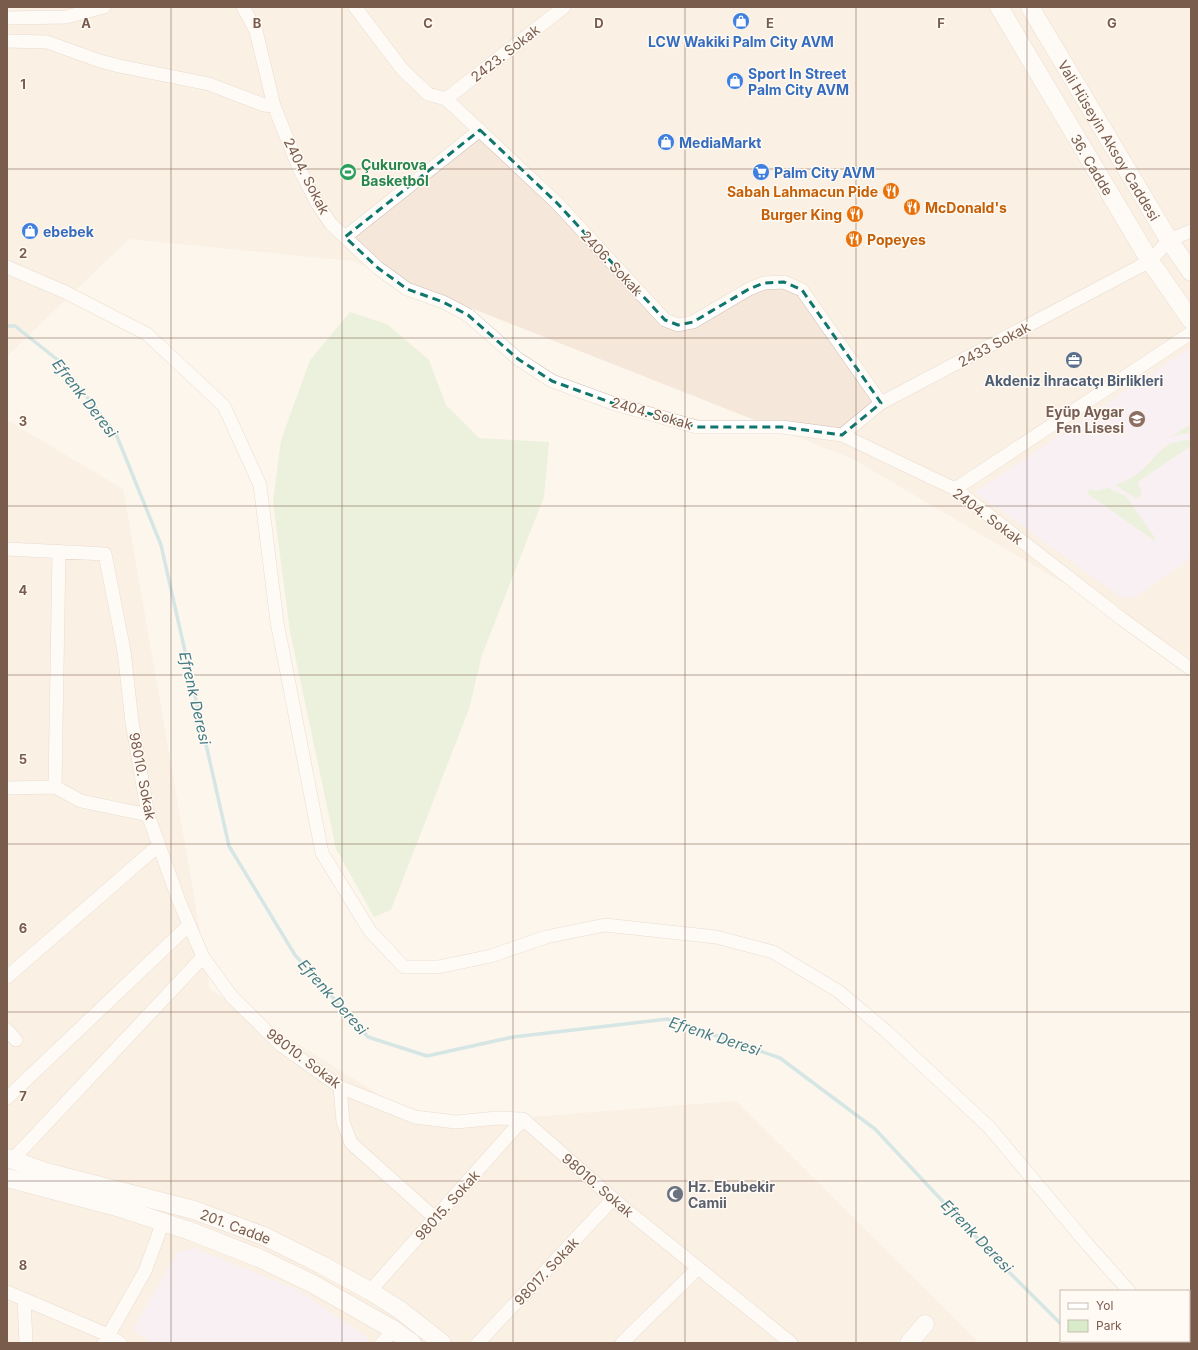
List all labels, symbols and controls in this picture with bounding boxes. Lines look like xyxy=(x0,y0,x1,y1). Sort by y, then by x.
shop icon: LCW Wakiki Palm City AVM xyxy=(731,11,751,31)
text: A xyxy=(81,15,91,31)
text: B xyxy=(253,15,262,31)
text: C xyxy=(423,15,433,31)
text: D xyxy=(594,15,604,31)
text: E xyxy=(766,15,774,31)
text: F xyxy=(937,15,945,31)
text: G xyxy=(1107,15,1117,31)
street label: 2423. Sokak xyxy=(467,21,543,85)
place label: LCW Wakiki Palm City AVM xyxy=(648,33,834,50)
street label: Vali Hüseyin Aksoy Caddesi xyxy=(1055,57,1164,223)
place label: Sport In Street Palm City AVM xyxy=(748,65,849,98)
shop icon: Sport In Street Palm City AVM xyxy=(725,71,745,91)
text: 1 xyxy=(20,76,26,92)
street label: 36. Cadde xyxy=(1068,131,1117,198)
shop icon: MediaMarkt xyxy=(656,132,676,152)
place label: MediaMarkt xyxy=(679,134,761,151)
street label: 2404. Sokak xyxy=(281,135,334,217)
place label: Çukurova Basketbol xyxy=(361,156,429,189)
sports icon: Çukurova Basketbol xyxy=(338,162,358,182)
supermarket icon: Palm City AVM xyxy=(751,162,771,182)
place label: Palm City AVM xyxy=(774,164,875,181)
restaurant icon: Sabah Lahmacun Pide xyxy=(881,181,901,201)
place label: Sabah Lahmacun Pide xyxy=(727,183,878,200)
restaurant icon: McDonald's xyxy=(902,197,922,217)
place label: McDonald's xyxy=(925,199,1007,216)
restaurant icon: Burger King xyxy=(845,204,865,224)
place label: Burger King xyxy=(761,206,842,223)
shop icon: ebebek xyxy=(20,221,40,241)
place label: ebebek xyxy=(43,223,95,240)
street label: 2406. Sokak xyxy=(577,227,647,299)
restaurant icon: Popeyes xyxy=(844,229,864,249)
place label: Popeyes xyxy=(867,231,926,248)
text: 2 xyxy=(19,245,27,261)
street label: 2433 Sokak xyxy=(955,318,1033,370)
office icon: Akdeniz İhracatçı Birlikleri xyxy=(1064,350,1084,370)
water label: Efrenk Deresi xyxy=(48,355,122,442)
place label: Akdeniz İhracatçı Birlikleri xyxy=(985,371,1164,389)
street label: 2404. Sokak xyxy=(610,393,695,433)
place label: Eyüp Aygar Fen Lisesi xyxy=(1046,403,1124,436)
school or university icon: Eyüp Aygar Fen Lisesi xyxy=(1127,409,1147,429)
text: 3 xyxy=(19,413,27,429)
street label: 2404. Sokak xyxy=(950,484,1027,548)
text: 4 xyxy=(19,582,28,598)
water label: Efrenk Deresi xyxy=(175,650,215,747)
street label: 98010. Sokak xyxy=(126,731,160,822)
text: 5 xyxy=(19,751,27,767)
text: 6 xyxy=(19,920,27,936)
water label: Efrenk Deresi xyxy=(294,955,372,1039)
water label: Efrenk Deresi xyxy=(667,1012,763,1060)
street label: 98010. Sokak xyxy=(263,1024,345,1092)
text: 7 xyxy=(19,1088,27,1104)
street label: 98010. Sokak xyxy=(559,1149,637,1221)
street label: 98015. Sokak xyxy=(411,1166,483,1244)
place label: Hz. Ebubekir Camii xyxy=(688,1178,775,1211)
mosque icon: Hz. Ebubekir Camii xyxy=(665,1184,685,1204)
water label: Efrenk Deresi xyxy=(937,1195,1017,1277)
street label: 201. Cadde xyxy=(198,1205,274,1247)
street label: 98017. Sokak xyxy=(510,1233,582,1308)
text: 8 xyxy=(19,1257,27,1273)
legend xyxy=(1060,1290,1190,1342)
text: Yol xyxy=(1096,1298,1113,1313)
text: Park xyxy=(1096,1318,1122,1333)

